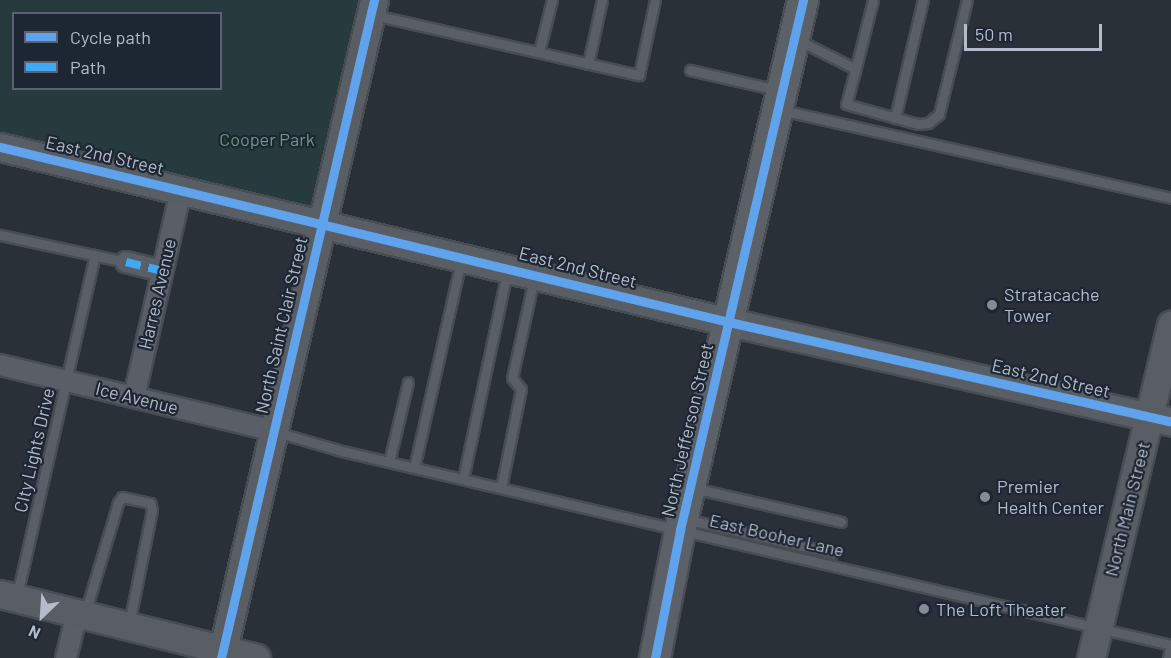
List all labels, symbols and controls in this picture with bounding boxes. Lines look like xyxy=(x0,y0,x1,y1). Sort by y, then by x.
legend xyxy=(12,12,222,90)
scale bar xyxy=(967,12,1105,50)
text: 50 m xyxy=(975,23,1013,45)
text: Cycle path xyxy=(70,26,151,48)
text: Path xyxy=(70,56,106,78)
park label: Cooper Park xyxy=(219,128,315,150)
street label: East 2nd Street xyxy=(44,131,166,179)
street label: North Saint Clair Street xyxy=(250,234,312,416)
street label: Harres Avenue xyxy=(134,237,180,351)
street label: East 2nd Street xyxy=(517,242,639,292)
place label: Stratacache Tower xyxy=(1004,284,1100,326)
marker: Stratacache Tower xyxy=(985,298,999,312)
street label: North Jefferson Street xyxy=(657,341,717,519)
street label: East 2nd Street xyxy=(990,354,1112,402)
street label: Ice Avenue xyxy=(93,377,181,419)
street label: CIty Lights Drive xyxy=(9,386,59,514)
street label: North Main Street xyxy=(1100,440,1154,578)
place label: Premier Health Center xyxy=(997,476,1104,518)
marker: Premier Health Center xyxy=(978,490,992,504)
street label: East Booher Lane xyxy=(707,509,847,561)
north arrow xyxy=(12,586,72,646)
place label: The Loft Theater xyxy=(936,598,1066,620)
marker: The Loft Theater xyxy=(917,602,931,616)
text: N xyxy=(25,622,43,644)

